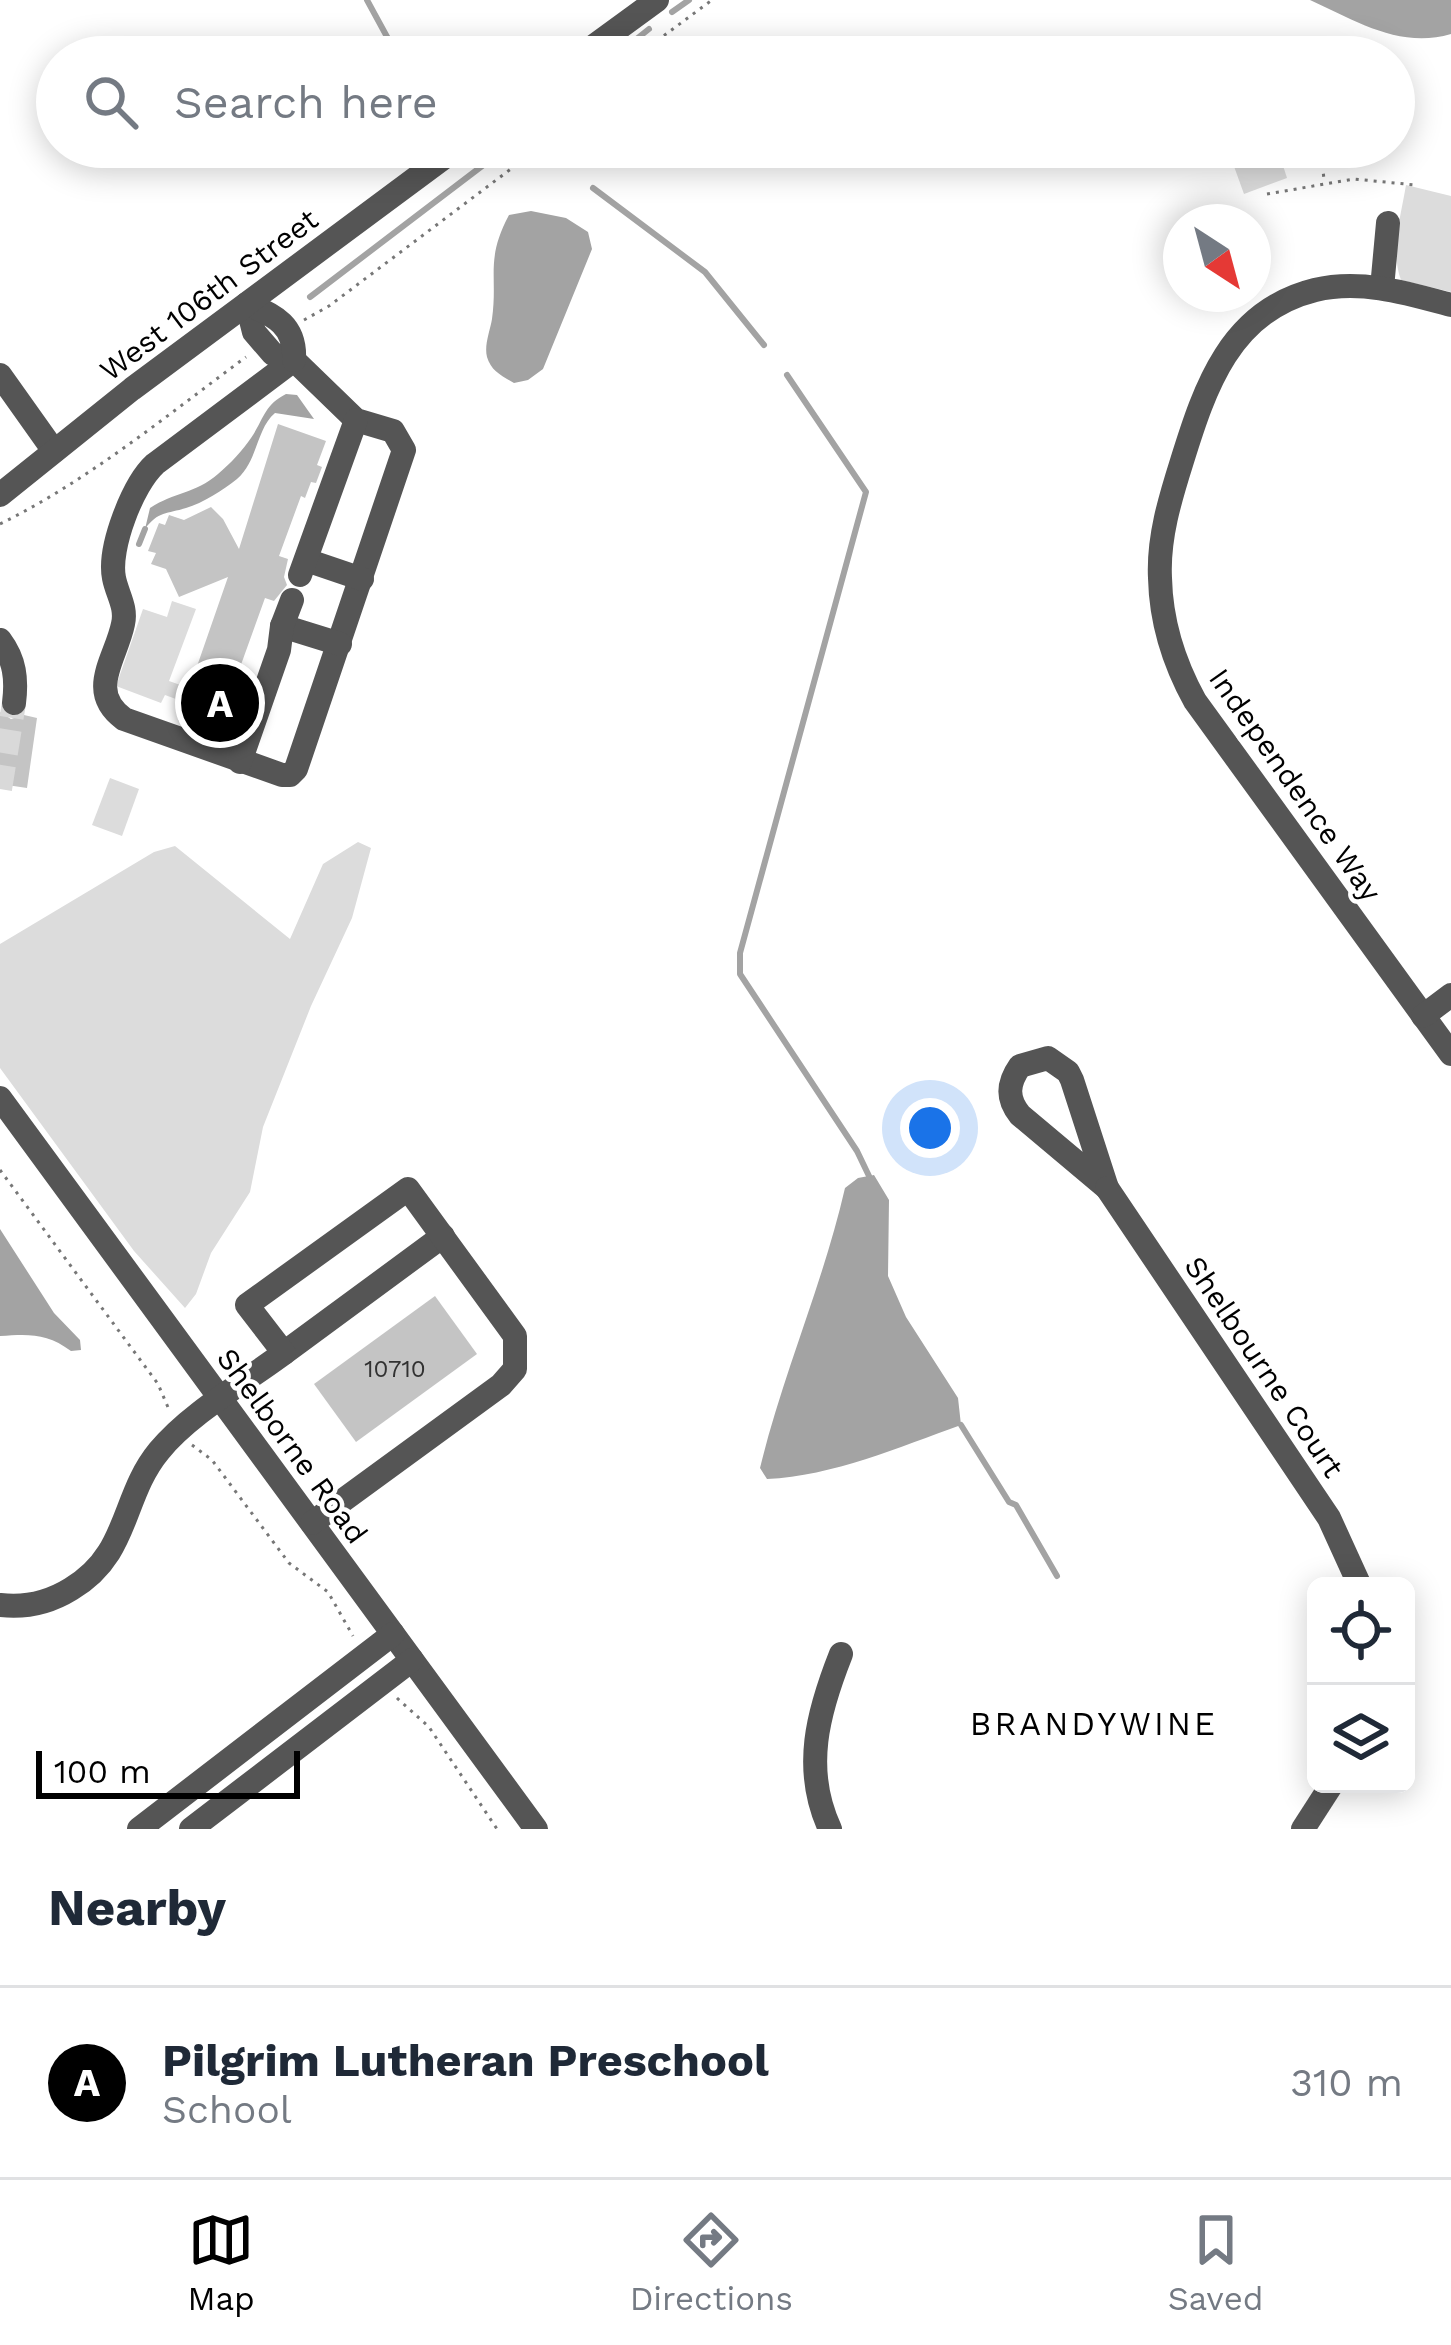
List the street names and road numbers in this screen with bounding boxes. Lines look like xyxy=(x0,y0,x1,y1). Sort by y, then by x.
street label: West 106th Street xyxy=(93,201,325,388)
street label: Independence Way xyxy=(1202,662,1389,908)
street label: Shelbourne Court xyxy=(1177,1250,1352,1484)
street label: Shelborne Road xyxy=(210,1341,375,1550)

